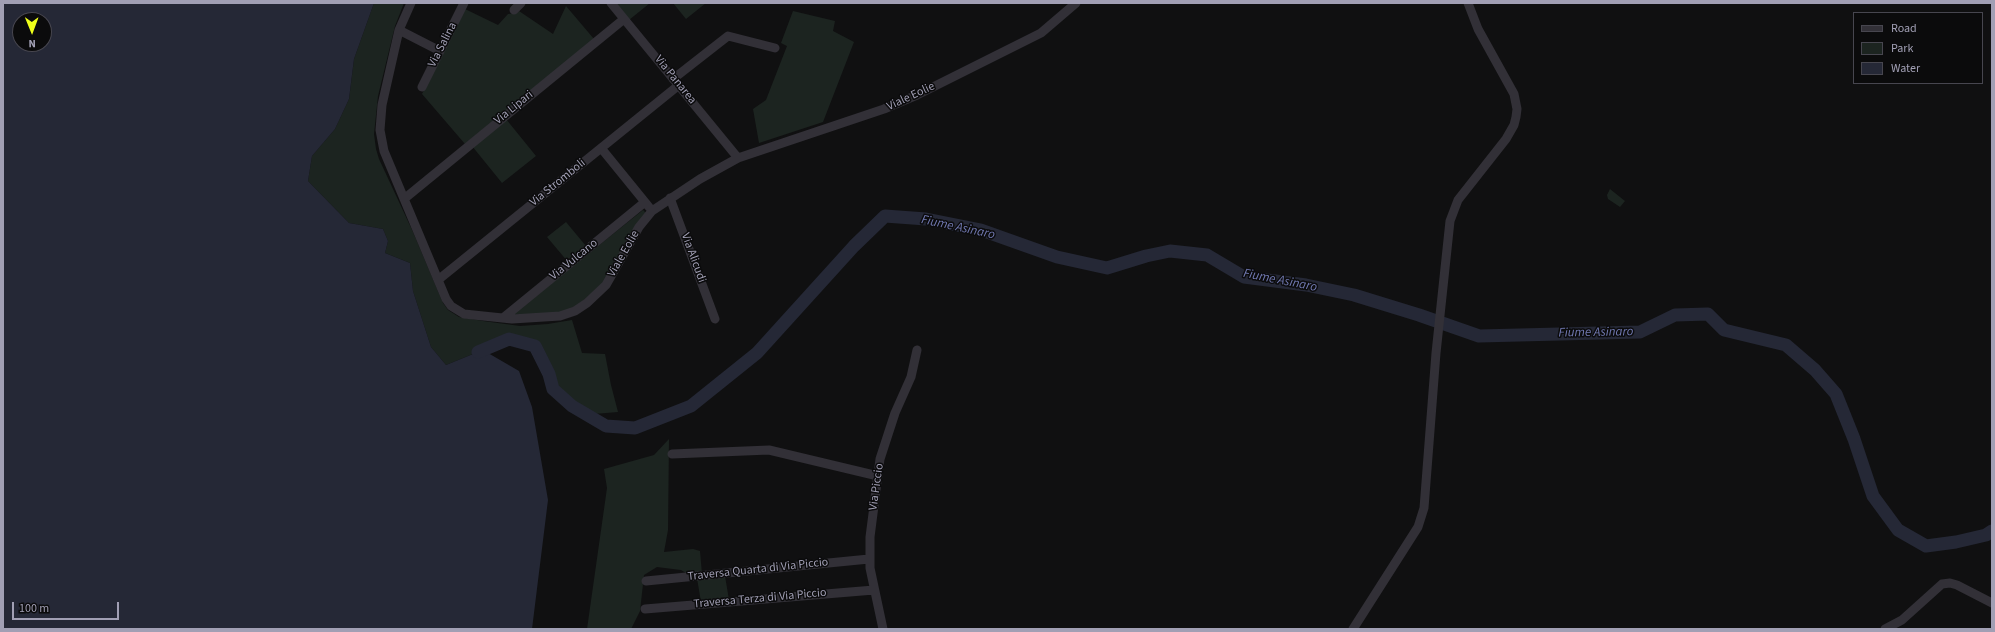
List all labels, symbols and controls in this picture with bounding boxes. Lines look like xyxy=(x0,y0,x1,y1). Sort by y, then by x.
north arrow xyxy=(12,12,52,52)
legend xyxy=(1853,12,1983,84)
street label: Via Salina xyxy=(426,20,460,70)
text: Road xyxy=(1891,20,1917,37)
text: N xyxy=(28,36,36,51)
text: Park xyxy=(1891,40,1913,57)
street label: Via Panarea xyxy=(651,53,699,107)
text: Water xyxy=(1891,60,1920,77)
street label: Viale Eolie xyxy=(885,80,937,114)
street label: Via Lipari xyxy=(492,88,536,128)
street label: Via Stromboli xyxy=(527,156,589,210)
water label: Fiume Asinaro xyxy=(920,213,996,243)
street label: Viale Eolie xyxy=(605,228,643,280)
street label: Via Alicudi xyxy=(677,231,709,285)
street label: Via Vulcano xyxy=(547,236,601,284)
water label: Fiume Asinaro xyxy=(1242,266,1318,296)
water label: Fiume Asinaro xyxy=(1558,325,1634,341)
street label: Via Piccio xyxy=(867,462,887,512)
street label: Traversa Quarta di Via Piccio xyxy=(687,555,829,585)
street label: Traversa Terza di Via Piccio xyxy=(693,586,827,612)
scale bar xyxy=(14,594,121,620)
text: 100 m xyxy=(19,600,49,617)

